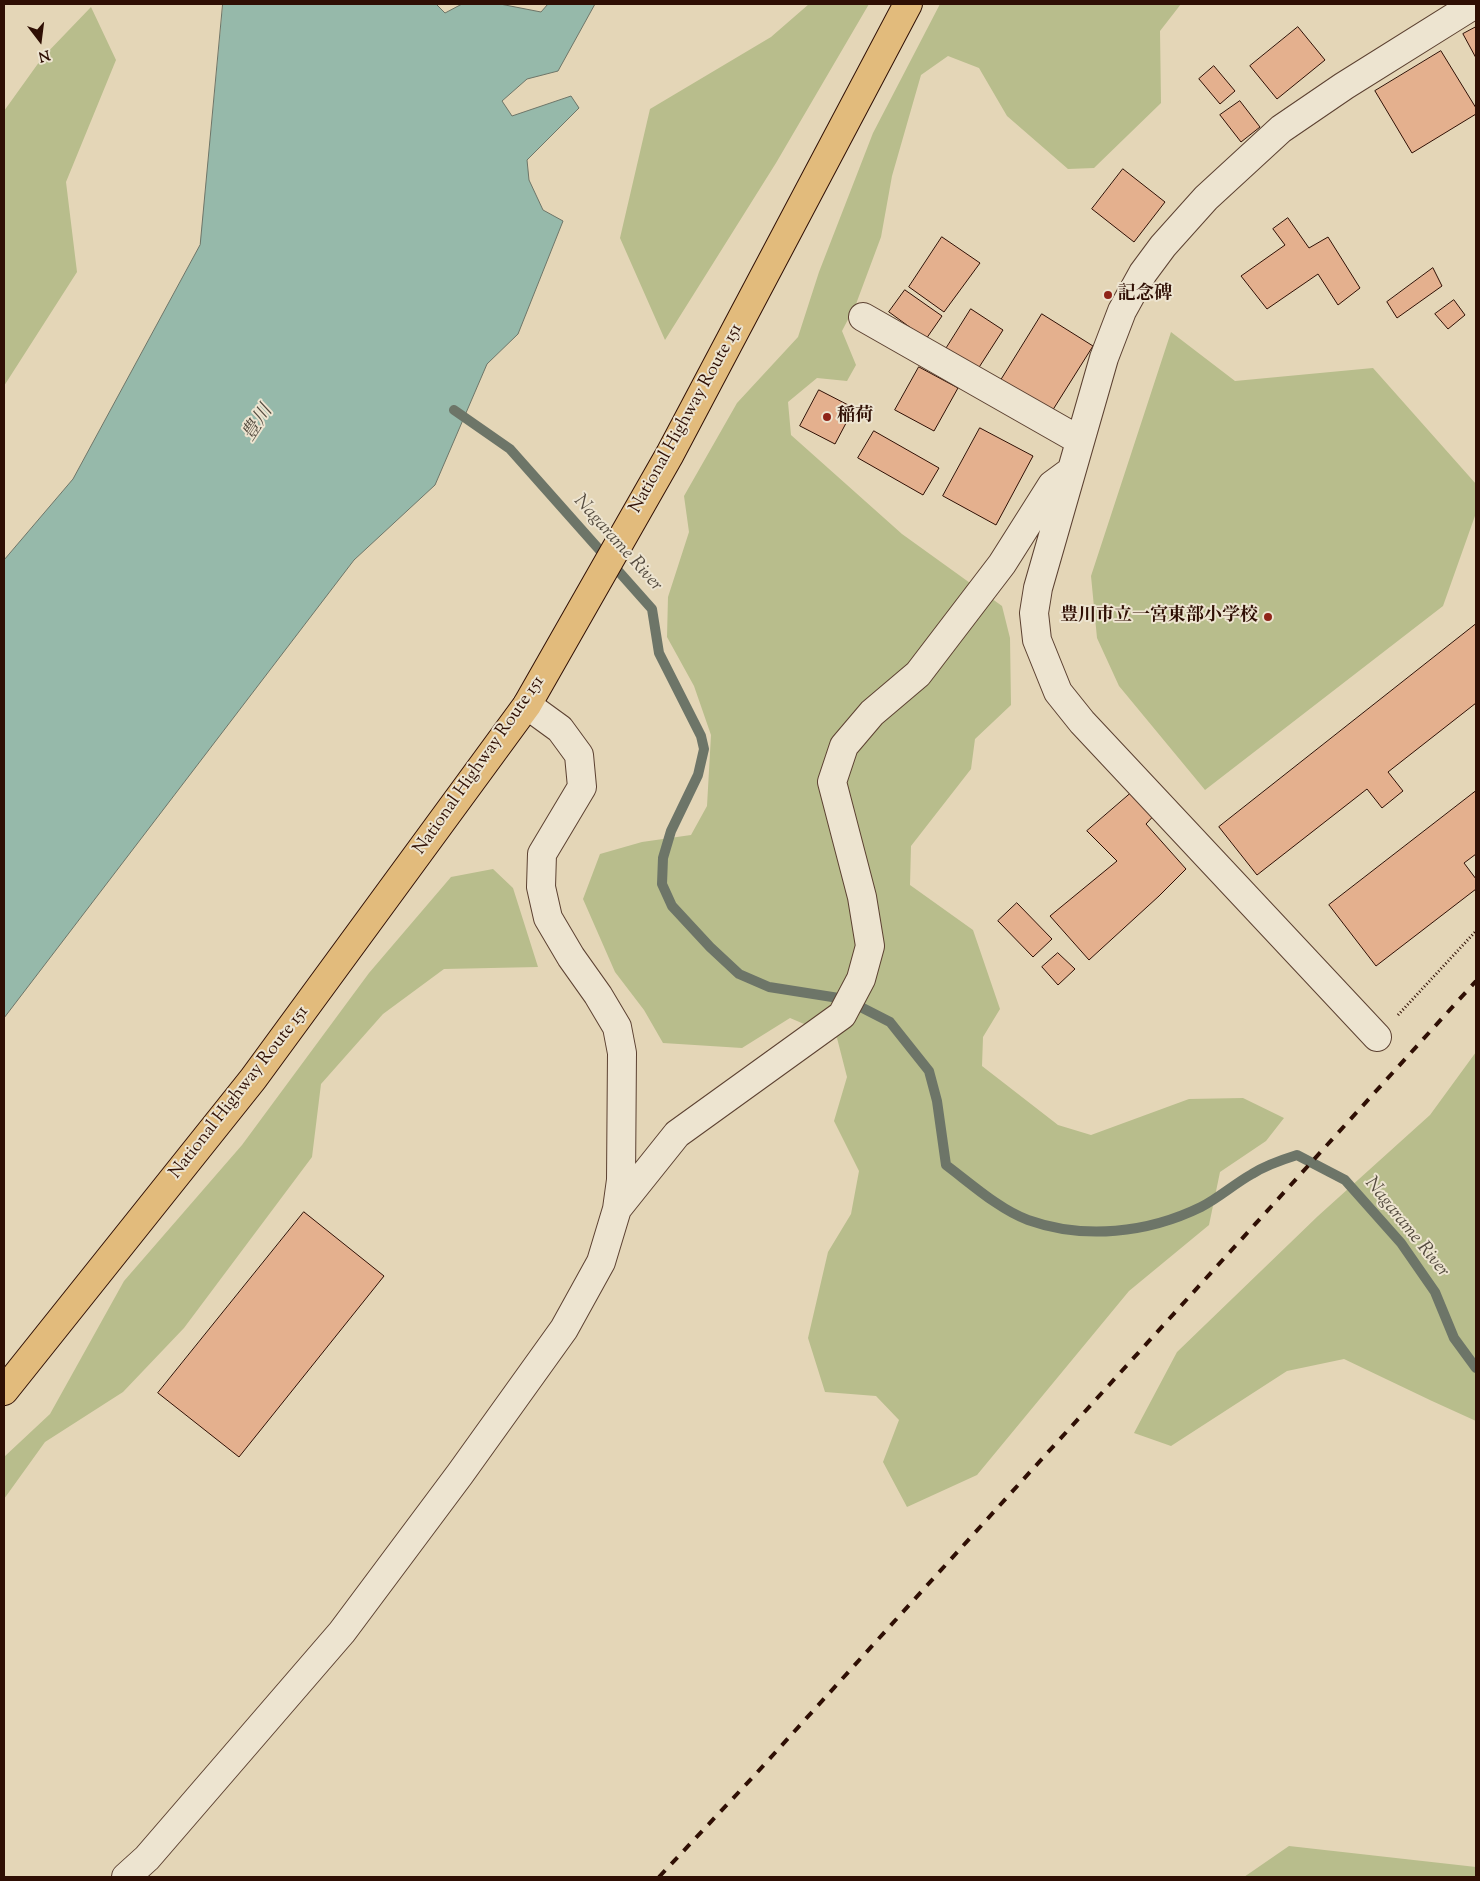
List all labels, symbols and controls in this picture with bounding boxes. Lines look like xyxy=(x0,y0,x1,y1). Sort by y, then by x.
north arrow xyxy=(15,15,65,65)
text: N xyxy=(36,43,52,66)
place label: 記念碑 xyxy=(1118,284,1172,306)
marker: 記念碑 xyxy=(1102,289,1114,301)
street label: National Highway Route 151 xyxy=(626,320,748,518)
water label: 豊川 xyxy=(239,402,279,446)
place label: 稲荷 xyxy=(837,406,873,428)
marker: 稲荷 xyxy=(821,411,833,423)
water label: Nagarame River xyxy=(568,491,666,597)
place label: 豊川市立一宮東部小学校 xyxy=(1060,606,1258,628)
marker: 豊川市立一宮東部小学校 xyxy=(1262,611,1274,623)
street label: National Highway Route 151 xyxy=(410,672,550,860)
street label: National Highway Route 151 xyxy=(166,1002,314,1184)
water label: Nagarame River xyxy=(1359,1173,1453,1283)

